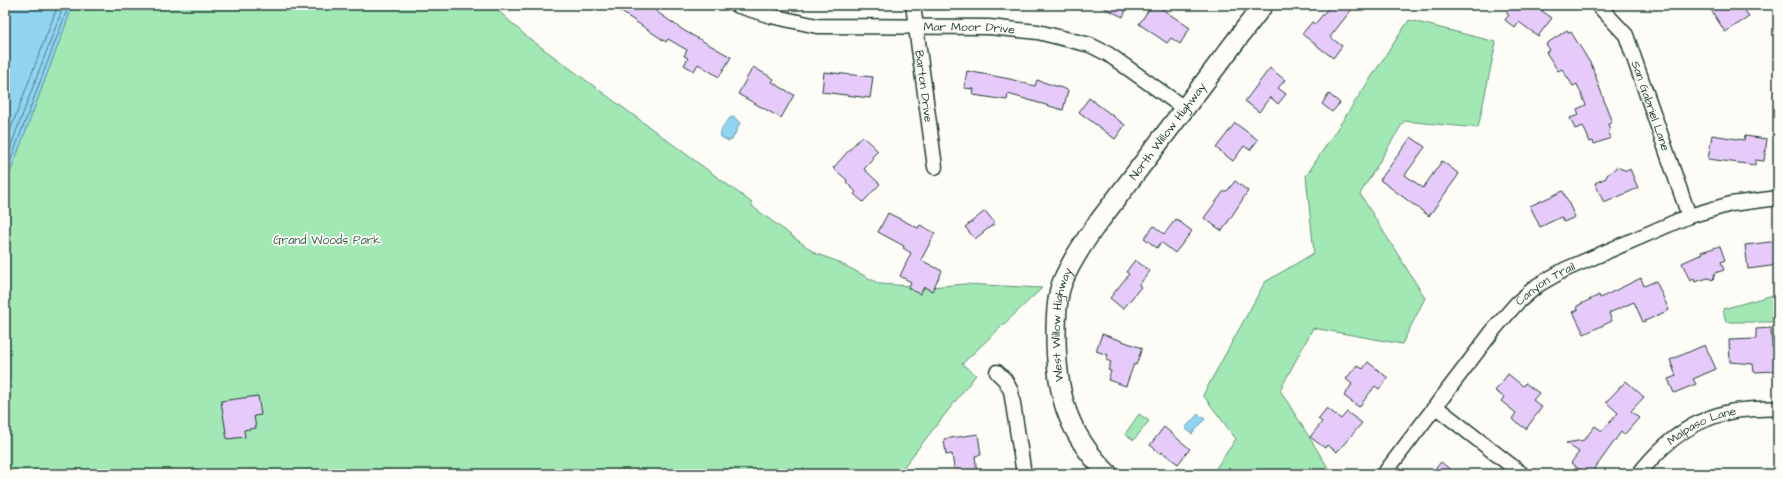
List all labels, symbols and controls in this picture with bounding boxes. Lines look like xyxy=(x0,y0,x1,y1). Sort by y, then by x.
street label: Mar Moor Drive xyxy=(924,18,1016,38)
street label: Barton Drive xyxy=(911,49,937,124)
street label: San Gabriel Lane xyxy=(1627,58,1674,154)
street label: North Willow Highway xyxy=(1125,78,1211,183)
park label: Grand Woods Park xyxy=(273,232,381,249)
street label: Canyon Trail xyxy=(1511,258,1578,309)
street label: West Willow Highway xyxy=(1047,264,1077,383)
street label: Malpaso Lane xyxy=(1663,402,1738,449)

